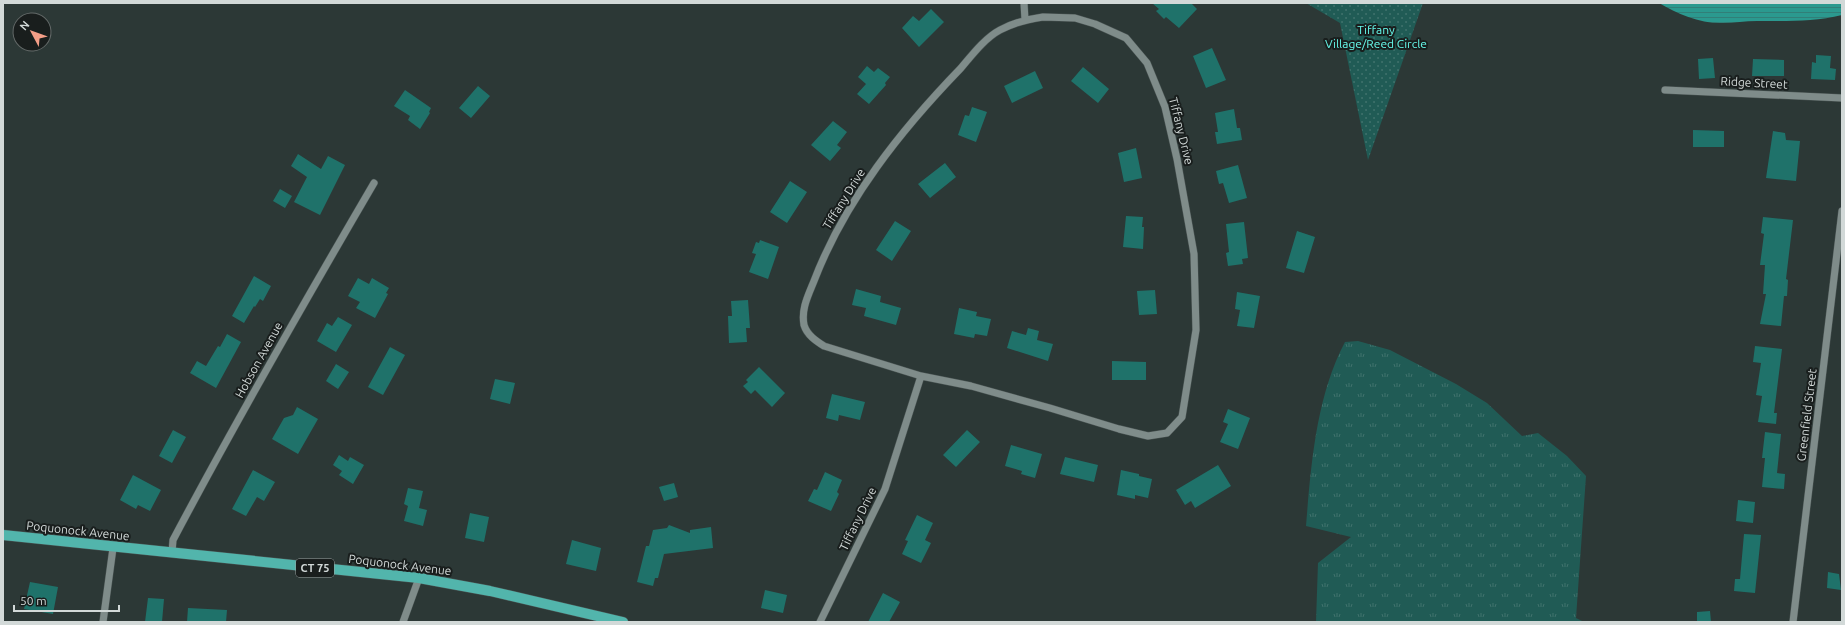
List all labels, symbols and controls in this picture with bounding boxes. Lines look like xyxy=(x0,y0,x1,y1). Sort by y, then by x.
north arrow xyxy=(12,12,52,52)
text: N xyxy=(17,18,32,32)
park label: Tiffany Village/Reed Circle xyxy=(1325,23,1427,50)
street label: Ridge Street xyxy=(1720,74,1788,91)
street label: Tiffany Drive xyxy=(1167,96,1196,166)
street label: Tiffany Drive xyxy=(820,166,867,231)
street label: Hobson Avenue xyxy=(232,320,285,400)
street label: Greenfield Street xyxy=(1794,368,1819,462)
street label: Tiffany Drive xyxy=(837,485,878,553)
street label: Poquonock Avenue xyxy=(26,519,130,542)
street label: Poquonock Avenue xyxy=(348,552,452,577)
road number: CT 75 xyxy=(296,559,334,577)
scale bar xyxy=(14,587,119,613)
text: 50 m xyxy=(20,594,47,607)

